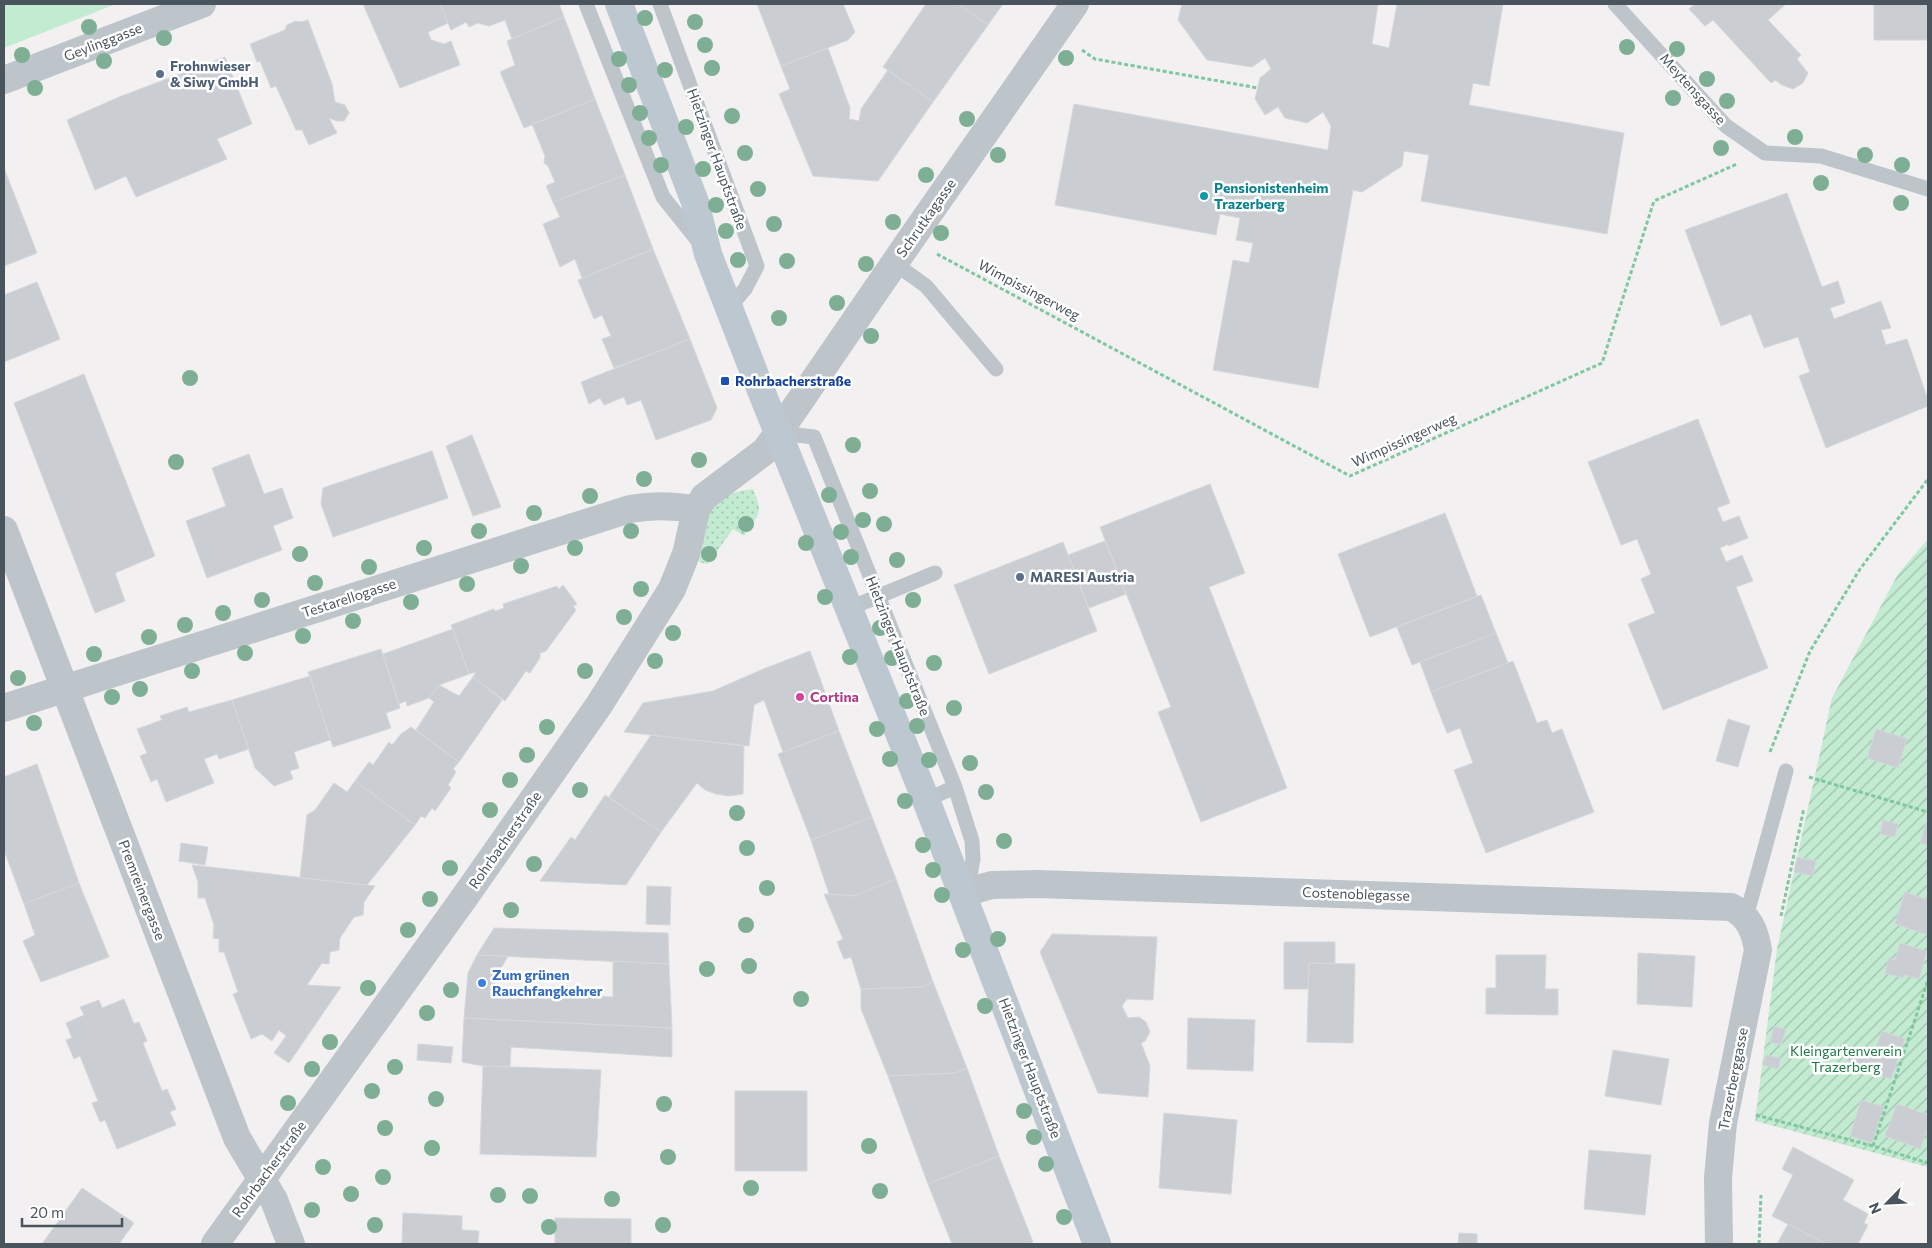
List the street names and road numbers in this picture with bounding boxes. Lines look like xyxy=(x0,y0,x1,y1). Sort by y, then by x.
street label: Geylinggasse xyxy=(61,19,144,64)
street label: Meytensgasse xyxy=(1657,49,1730,128)
street label: Hietzinger Hauptstraße xyxy=(684,86,751,232)
street label: Schrutkagasse xyxy=(892,175,959,260)
street label: Wimpissingerweg xyxy=(976,256,1083,324)
street label: Wimpissingerweg xyxy=(1349,409,1459,470)
street label: Testarellogasse xyxy=(300,574,398,621)
street label: Hietzinger Hauptstraße xyxy=(863,574,934,718)
street label: Rohrbacherstraße xyxy=(465,788,545,892)
street label: Premreinergasse xyxy=(116,837,169,942)
street label: Costenoblegasse xyxy=(1302,883,1410,904)
street label: Hietzinger Hauptstraße xyxy=(996,995,1065,1140)
street label: Trazerberggasse xyxy=(1714,1026,1751,1132)
street label: Rohrbacherstraße xyxy=(228,1117,309,1220)

